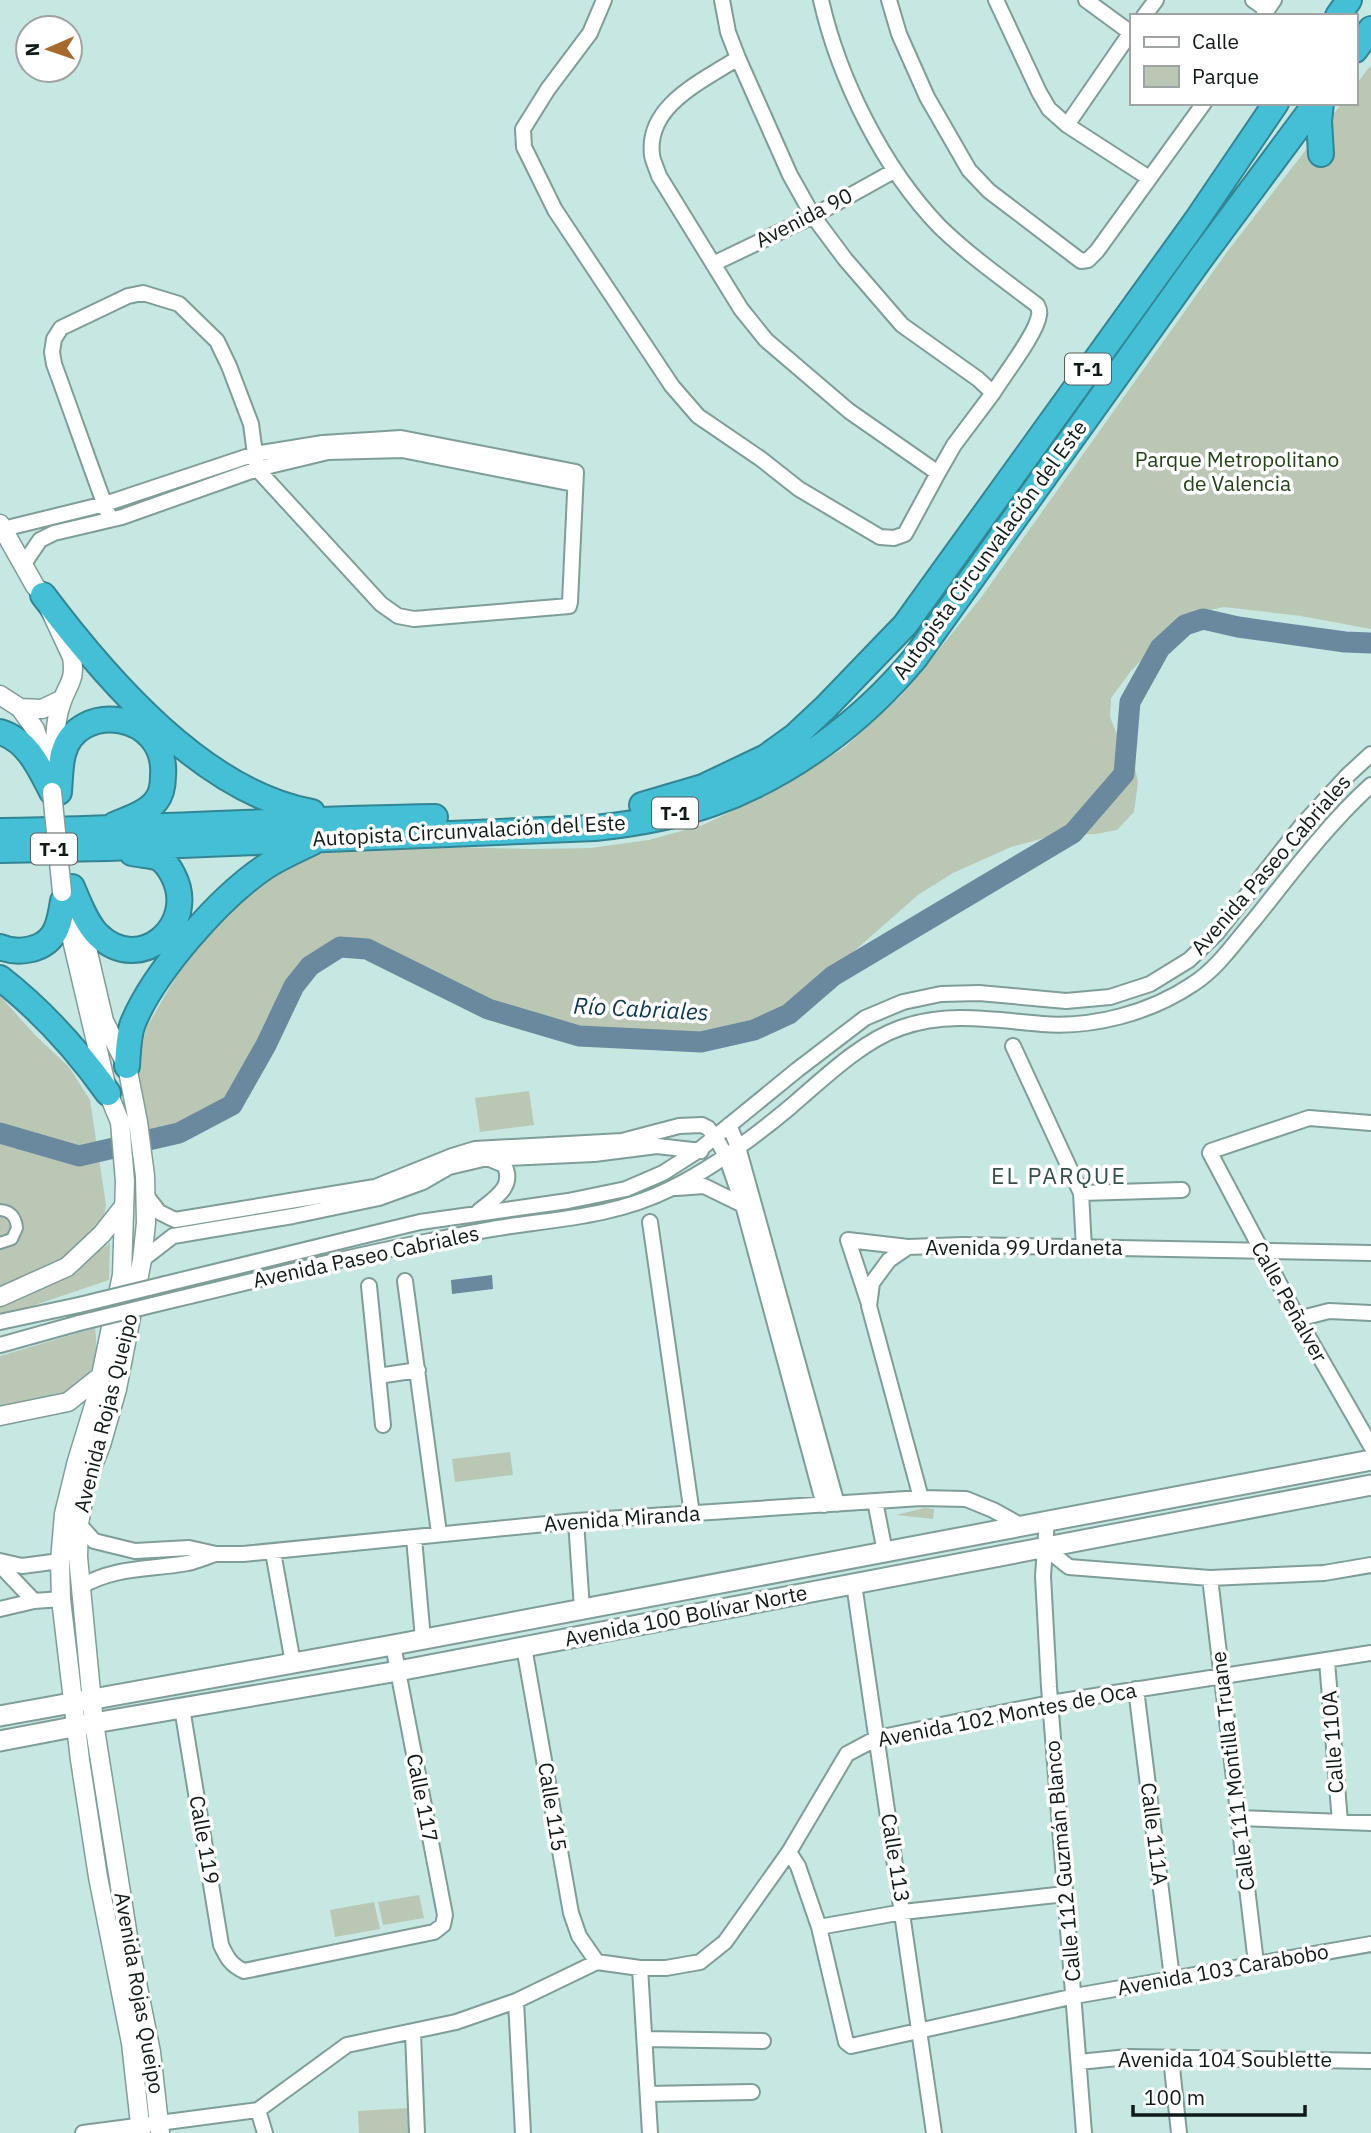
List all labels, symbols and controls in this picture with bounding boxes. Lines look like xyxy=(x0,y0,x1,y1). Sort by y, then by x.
north arrow xyxy=(14,14,84,84)
legend xyxy=(1130,14,1357,105)
text: Calle xyxy=(1192,27,1239,55)
text: N xyxy=(20,42,44,57)
text: Parque xyxy=(1192,62,1259,90)
street label: Avenida 90 xyxy=(750,181,857,254)
road number: T-1 xyxy=(1065,354,1111,384)
street label: Autopista Circunvalación del Este xyxy=(886,414,1093,685)
park label: Parque Metropolitano de Valencia xyxy=(1135,445,1339,497)
street label: Avenida Paseo Cabriales xyxy=(1184,768,1356,961)
road number: T-1 xyxy=(652,798,698,828)
street label: Autopista Circunvalación del Este xyxy=(311,808,626,852)
road number: T-1 xyxy=(31,834,77,864)
water label: Río Cabriales xyxy=(573,989,709,1027)
district label: EL PARQUE xyxy=(991,1160,1127,1190)
street label: Avenida Paseo Cabriales xyxy=(250,1218,481,1294)
street label: Avenida 99 Urdaneta xyxy=(925,1233,1123,1261)
street label: Calle Peñalver xyxy=(1245,1236,1335,1367)
street label: Avenida Rojas Queipo xyxy=(67,1310,143,1515)
street label: Avenida Miranda xyxy=(543,1499,701,1537)
street label: Avenida 100 Bolívar Norte xyxy=(562,1578,810,1652)
street label: Calle 111 Montilla Truane xyxy=(1203,1650,1261,1892)
street label: Avenida 102 Montes de Oca xyxy=(875,1675,1139,1753)
street label: Calle 110A xyxy=(1314,1690,1350,1795)
street label: Calle 112 Guzmán Blanco xyxy=(1037,1739,1087,1983)
street label: Calle 117 xyxy=(401,1751,445,1845)
street label: Calle 115 xyxy=(532,1760,574,1853)
street label: Calle 111A xyxy=(1135,1781,1175,1887)
street label: Calle 119 xyxy=(183,1793,227,1887)
street label: Calle 113 xyxy=(875,1811,917,1904)
street label: Avenida Rojas Queipo xyxy=(108,1890,172,2096)
street label: Avenida 103 Carabobo xyxy=(1115,1937,1331,2001)
street label: Avenida 104 Soublette xyxy=(1118,2045,1332,2073)
scale bar xyxy=(1133,2074,1304,2118)
text: 100 m xyxy=(1144,2083,1205,2111)

